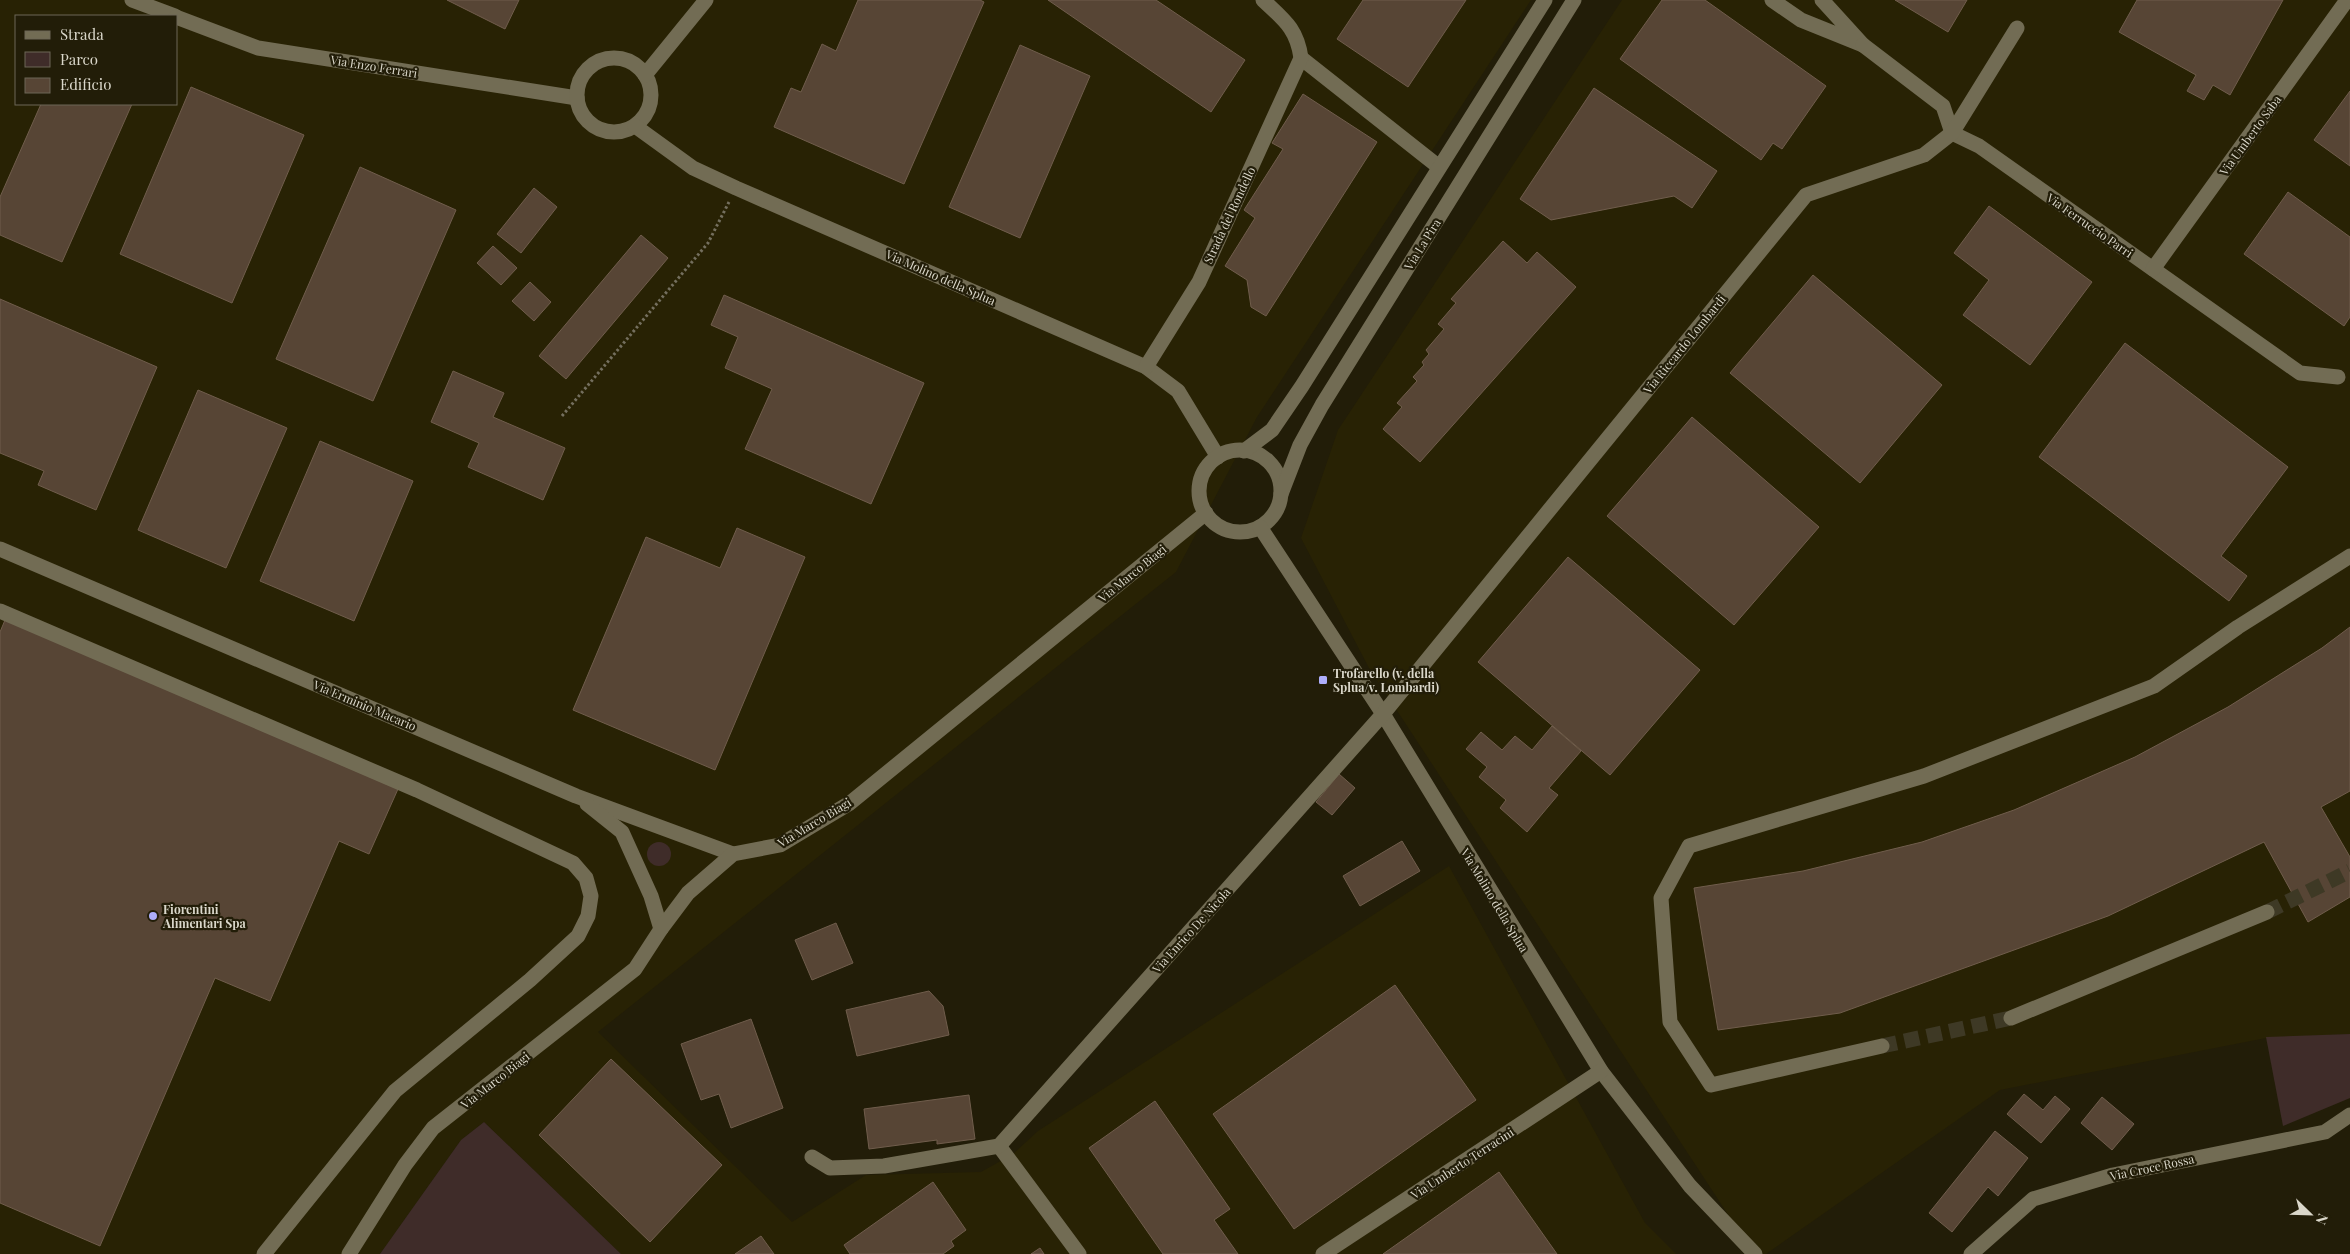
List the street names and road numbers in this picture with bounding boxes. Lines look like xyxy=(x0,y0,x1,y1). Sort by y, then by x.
street label: Via Enzo Ferrari xyxy=(329,51,419,81)
street label: Via Umberto Saba xyxy=(2215,92,2285,179)
street label: Strada del Rondello xyxy=(1200,164,1259,266)
street label: Via Ferruccio Parri xyxy=(2043,189,2137,261)
street label: Via La Pira xyxy=(1400,215,1444,273)
street label: Via Molino della Splua xyxy=(883,245,998,308)
street label: Via Riccardo Lombardi xyxy=(1639,291,1729,398)
street label: Via Marco Biagi xyxy=(1094,540,1170,606)
street label: Via Erminio Macario xyxy=(310,676,419,734)
street label: Via Marco Biagi xyxy=(773,793,854,851)
street label: Via Molino della Splua xyxy=(1457,844,1532,955)
street label: Via Enrico De Nicola xyxy=(1148,884,1234,977)
street label: Via Marco Biagi xyxy=(457,1048,533,1113)
street label: Via Umberto Terracini xyxy=(1407,1123,1517,1203)
street label: Via Croce Rossa xyxy=(2108,1150,2195,1184)

